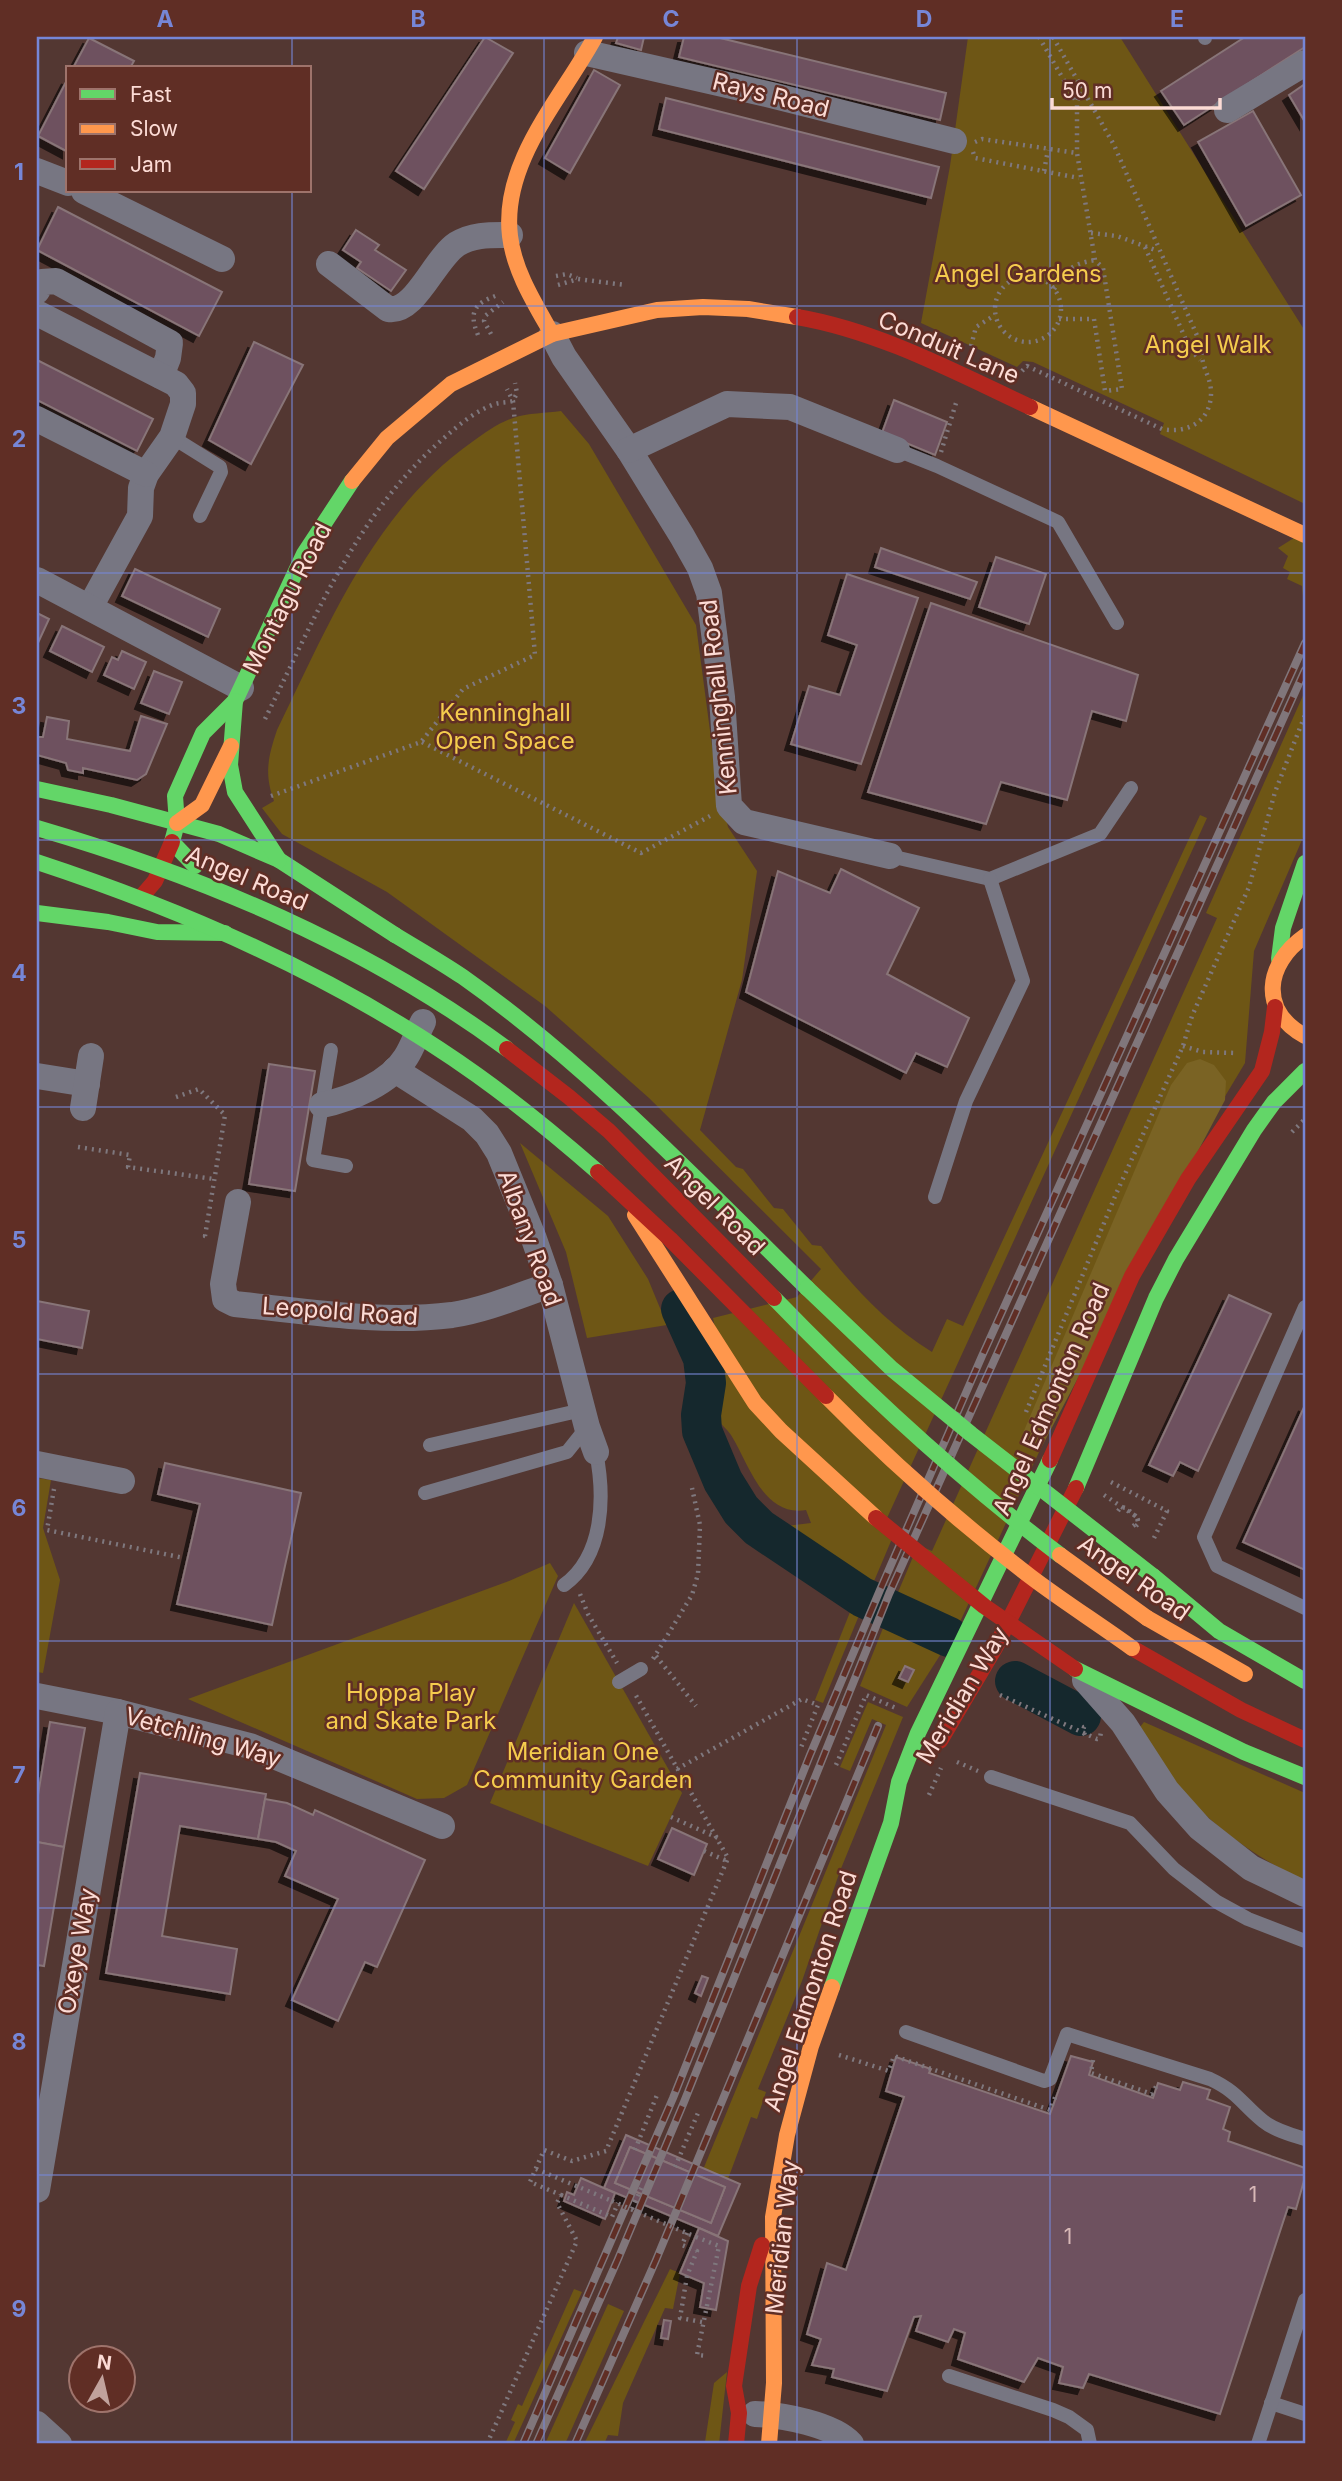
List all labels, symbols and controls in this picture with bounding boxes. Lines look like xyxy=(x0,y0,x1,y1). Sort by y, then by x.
text: A xyxy=(156,5,174,33)
text: B xyxy=(410,5,426,33)
text: C xyxy=(662,5,680,33)
text: D xyxy=(916,5,932,33)
text: E xyxy=(1170,5,1184,33)
legend xyxy=(66,66,312,192)
scale bar xyxy=(1052,66,1220,110)
street label: Rays Road xyxy=(710,67,832,123)
text: 50 m xyxy=(1062,78,1112,103)
text: Fast xyxy=(130,82,172,107)
text: Slow xyxy=(130,116,178,141)
text: Jam xyxy=(130,152,172,177)
text: 1 xyxy=(14,158,24,186)
park label: Angel Gardens xyxy=(934,259,1102,288)
street label: Conduit Lane xyxy=(874,304,1024,390)
park label: Angel Walk xyxy=(1145,330,1271,359)
text: 2 xyxy=(12,425,26,453)
street label: Montagu Road xyxy=(237,518,337,678)
street label: Kenninghall Road xyxy=(693,598,743,796)
text: 3 xyxy=(12,692,26,720)
park label: Kenninghall Open Space xyxy=(435,698,575,755)
street label: Angel Road xyxy=(182,839,312,917)
text: 4 xyxy=(11,959,27,987)
street label: Angel Road xyxy=(659,1149,771,1261)
street label: Albany Road xyxy=(492,1166,568,1310)
text: 5 xyxy=(12,1226,26,1254)
street label: Angel Edmonton Road xyxy=(987,1278,1115,1520)
street label: Leopold Road xyxy=(261,1291,419,1331)
text: 6 xyxy=(12,1494,26,1522)
street label: Angel Road xyxy=(1072,1529,1196,1627)
street label: Meridian Way xyxy=(910,1621,1014,1769)
park label: Hoppa Play and Skate Park xyxy=(326,1678,496,1735)
street label: Vetchling Way xyxy=(122,1701,284,1773)
park label: Meridian One Community Garden xyxy=(473,1737,693,1794)
text: 7 xyxy=(12,1761,26,1789)
street label: Angel Edmonton Road xyxy=(757,1867,863,2115)
street label: Oxeye Way xyxy=(52,1886,102,2016)
text: 8 xyxy=(12,2028,26,2056)
street label: Meridian Way xyxy=(759,2158,805,2316)
house number: 1 xyxy=(1249,2182,1257,2207)
house number: 1 xyxy=(1064,2224,1072,2249)
text: 9 xyxy=(12,2295,26,2323)
north arrow xyxy=(66,2344,136,2414)
text: N xyxy=(96,2350,113,2375)

